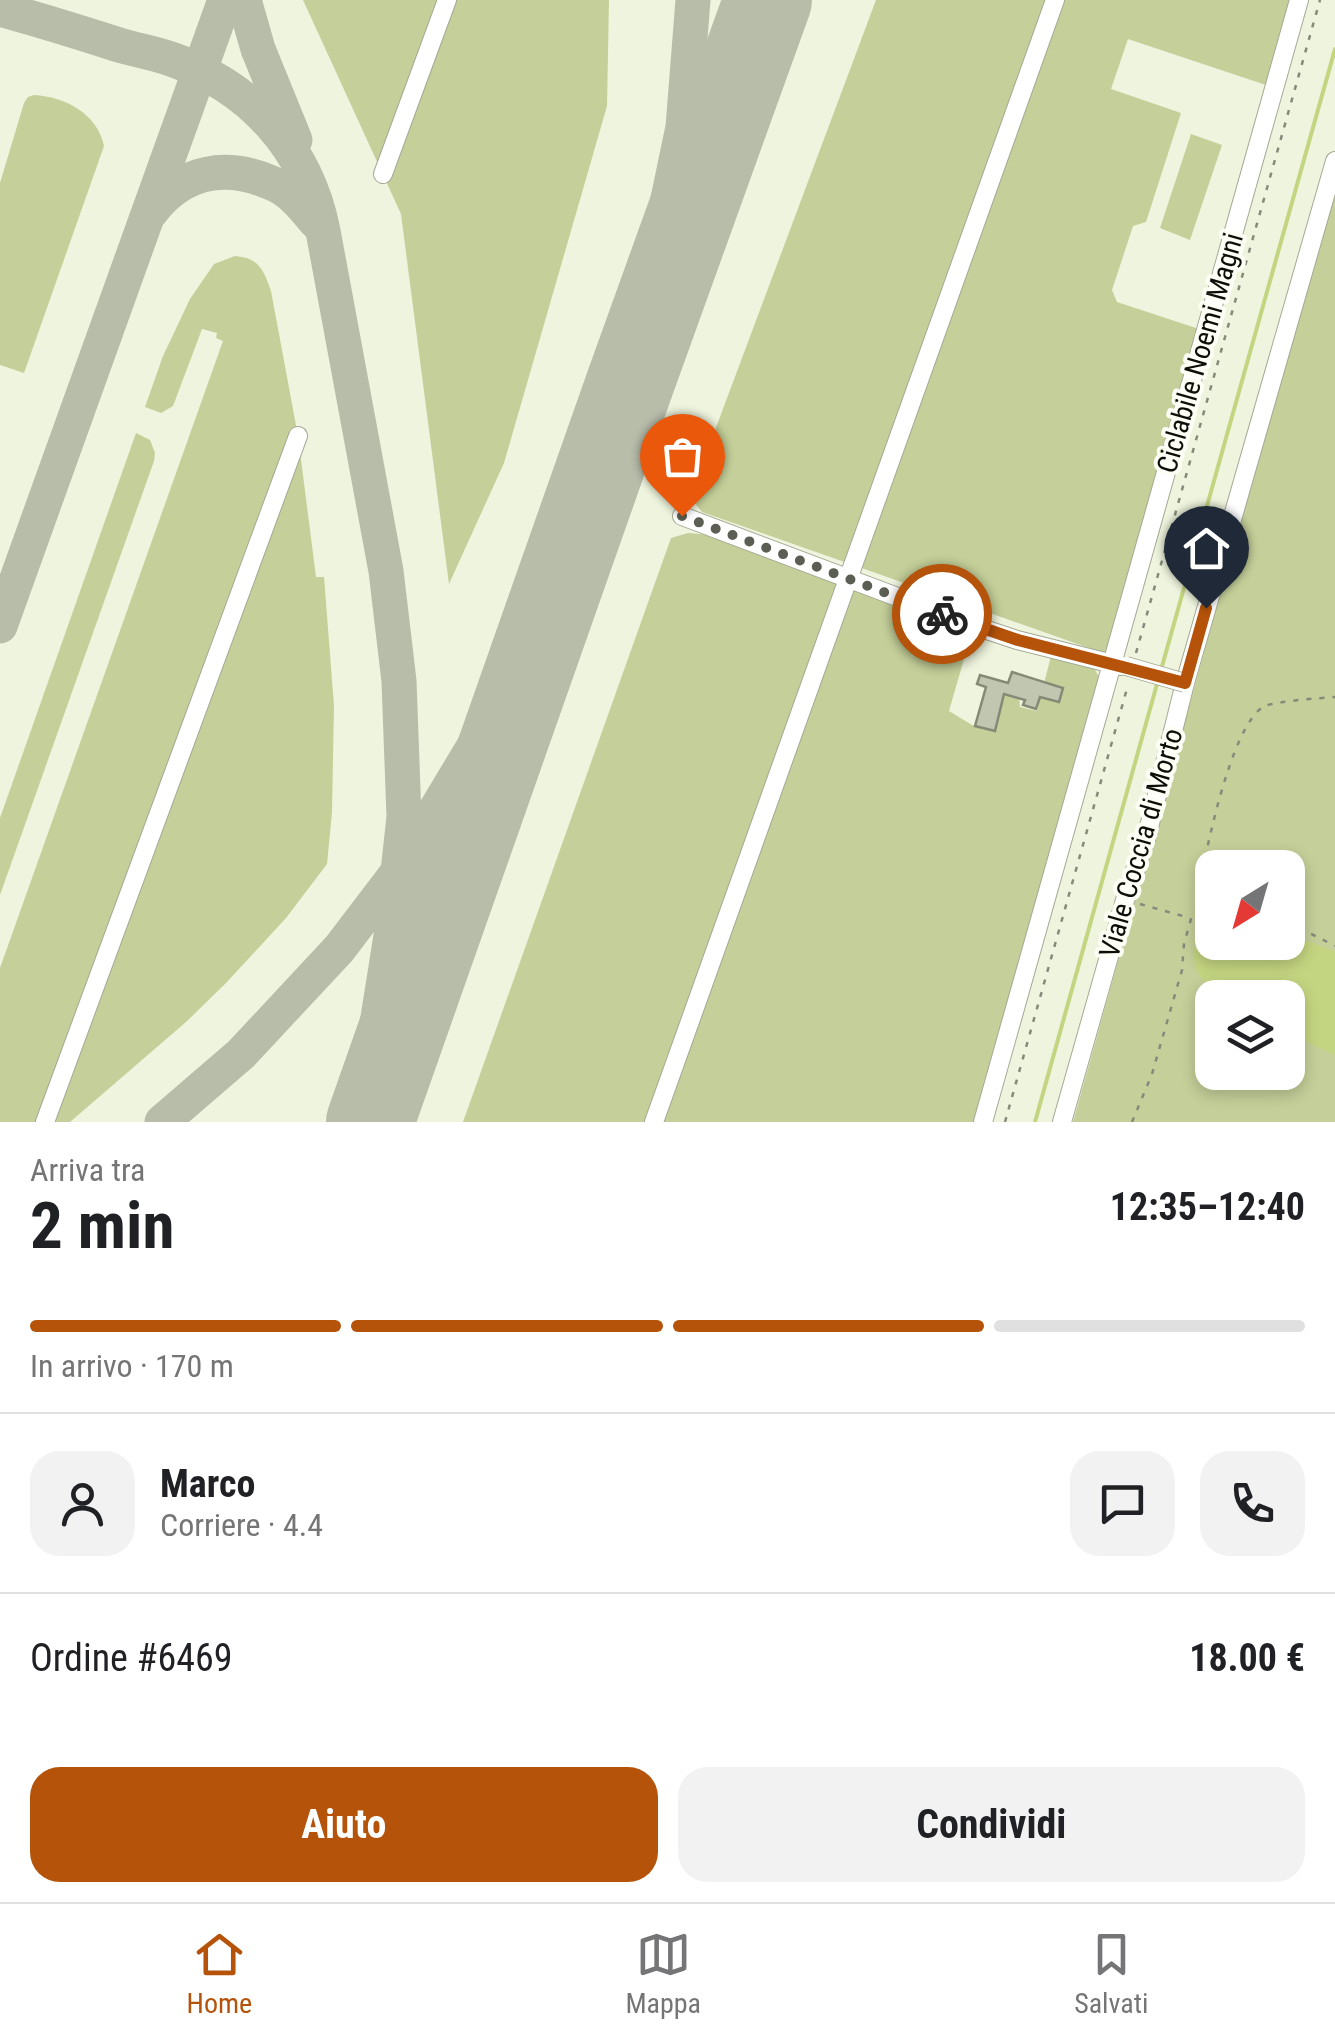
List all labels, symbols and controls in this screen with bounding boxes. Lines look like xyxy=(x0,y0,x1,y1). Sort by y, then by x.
street label: Ciclabile Noemi Magni xyxy=(1150,229,1250,477)
pin xyxy=(640,414,725,517)
icon: bag xyxy=(655,429,710,484)
pin xyxy=(1164,506,1249,609)
icon: home xyxy=(1179,521,1234,576)
courier xyxy=(892,564,992,664)
icon: bike xyxy=(915,587,970,642)
street label: Viale Coccia di Morto xyxy=(1093,725,1189,961)
north arrow xyxy=(1195,850,1305,960)
map controls xyxy=(1195,850,1305,1090)
button: layers xyxy=(1195,980,1305,1090)
text: Arriva tra xyxy=(30,1151,145,1189)
text: 12:35–12:40 xyxy=(1110,1185,1305,1229)
text: 2 min xyxy=(30,1188,174,1264)
text: In arrivo · 170 m xyxy=(30,1347,234,1385)
button: person xyxy=(30,1451,135,1556)
button: chat xyxy=(1070,1451,1175,1556)
button: phone xyxy=(1200,1451,1305,1556)
text: Marco xyxy=(160,1462,255,1506)
text: Corriere · 4.4 xyxy=(160,1506,323,1544)
text: Ordine #6469 xyxy=(30,1636,232,1680)
text: 18.00 € xyxy=(1189,1636,1305,1680)
button: Aiuto xyxy=(30,1767,658,1882)
button: Condividi xyxy=(678,1767,1305,1882)
tab: Home xyxy=(187,1927,252,2020)
tab: Mappa xyxy=(625,1927,701,2020)
tab: Salvati xyxy=(1074,1927,1148,2020)

